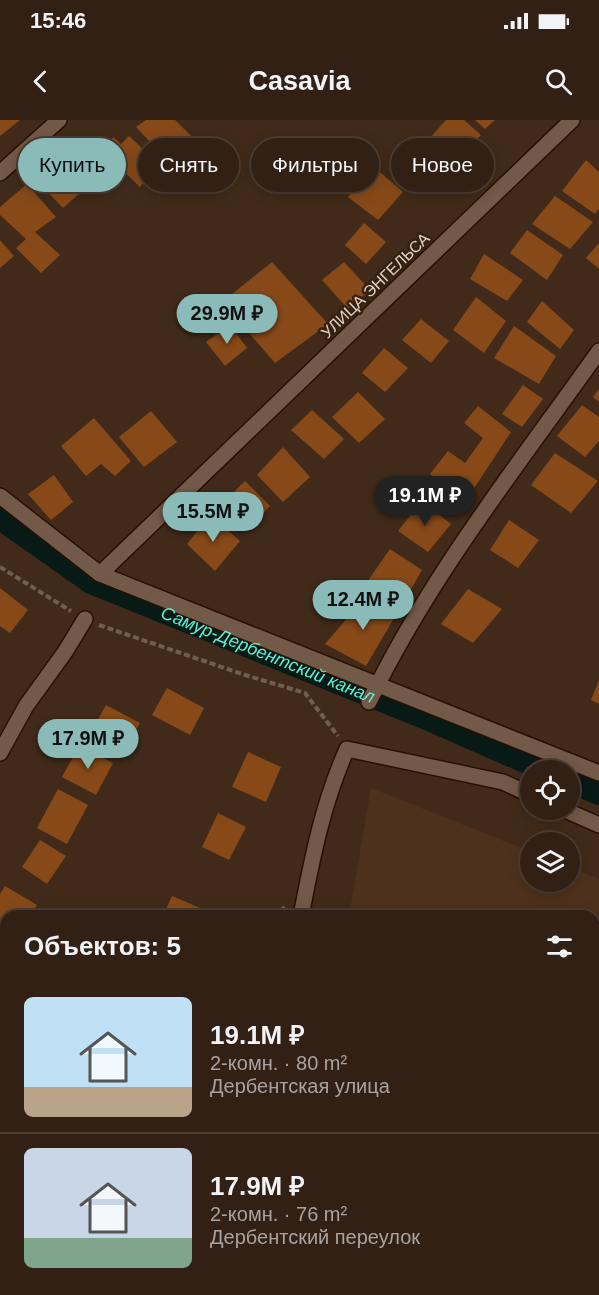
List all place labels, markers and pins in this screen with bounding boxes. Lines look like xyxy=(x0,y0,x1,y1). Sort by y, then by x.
pin: 29.9M ₽ xyxy=(172,294,282,345)
pin: 19.1M ₽ xyxy=(370,476,480,527)
pin: 15.5M ₽ xyxy=(158,492,268,543)
pin: 12.4M ₽ xyxy=(308,580,418,631)
pin: 17.9M ₽ xyxy=(33,719,143,770)

